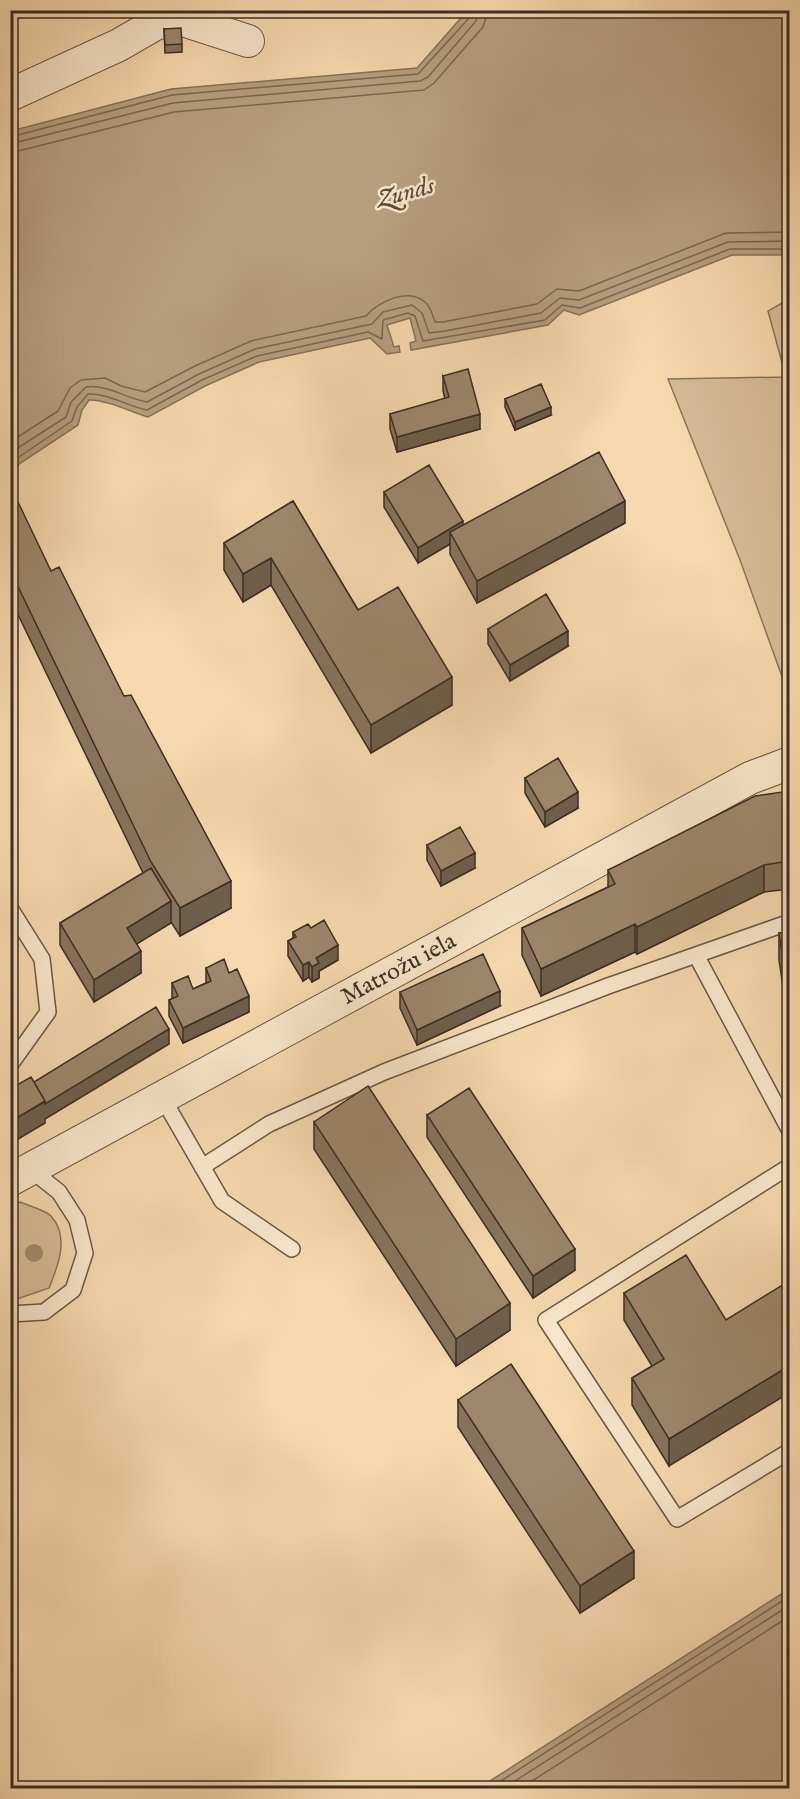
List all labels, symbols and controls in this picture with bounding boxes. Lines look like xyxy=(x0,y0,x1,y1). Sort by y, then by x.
water label: Zunds xyxy=(371,169,439,217)
street label: Matrožu iela xyxy=(336,926,462,1013)

